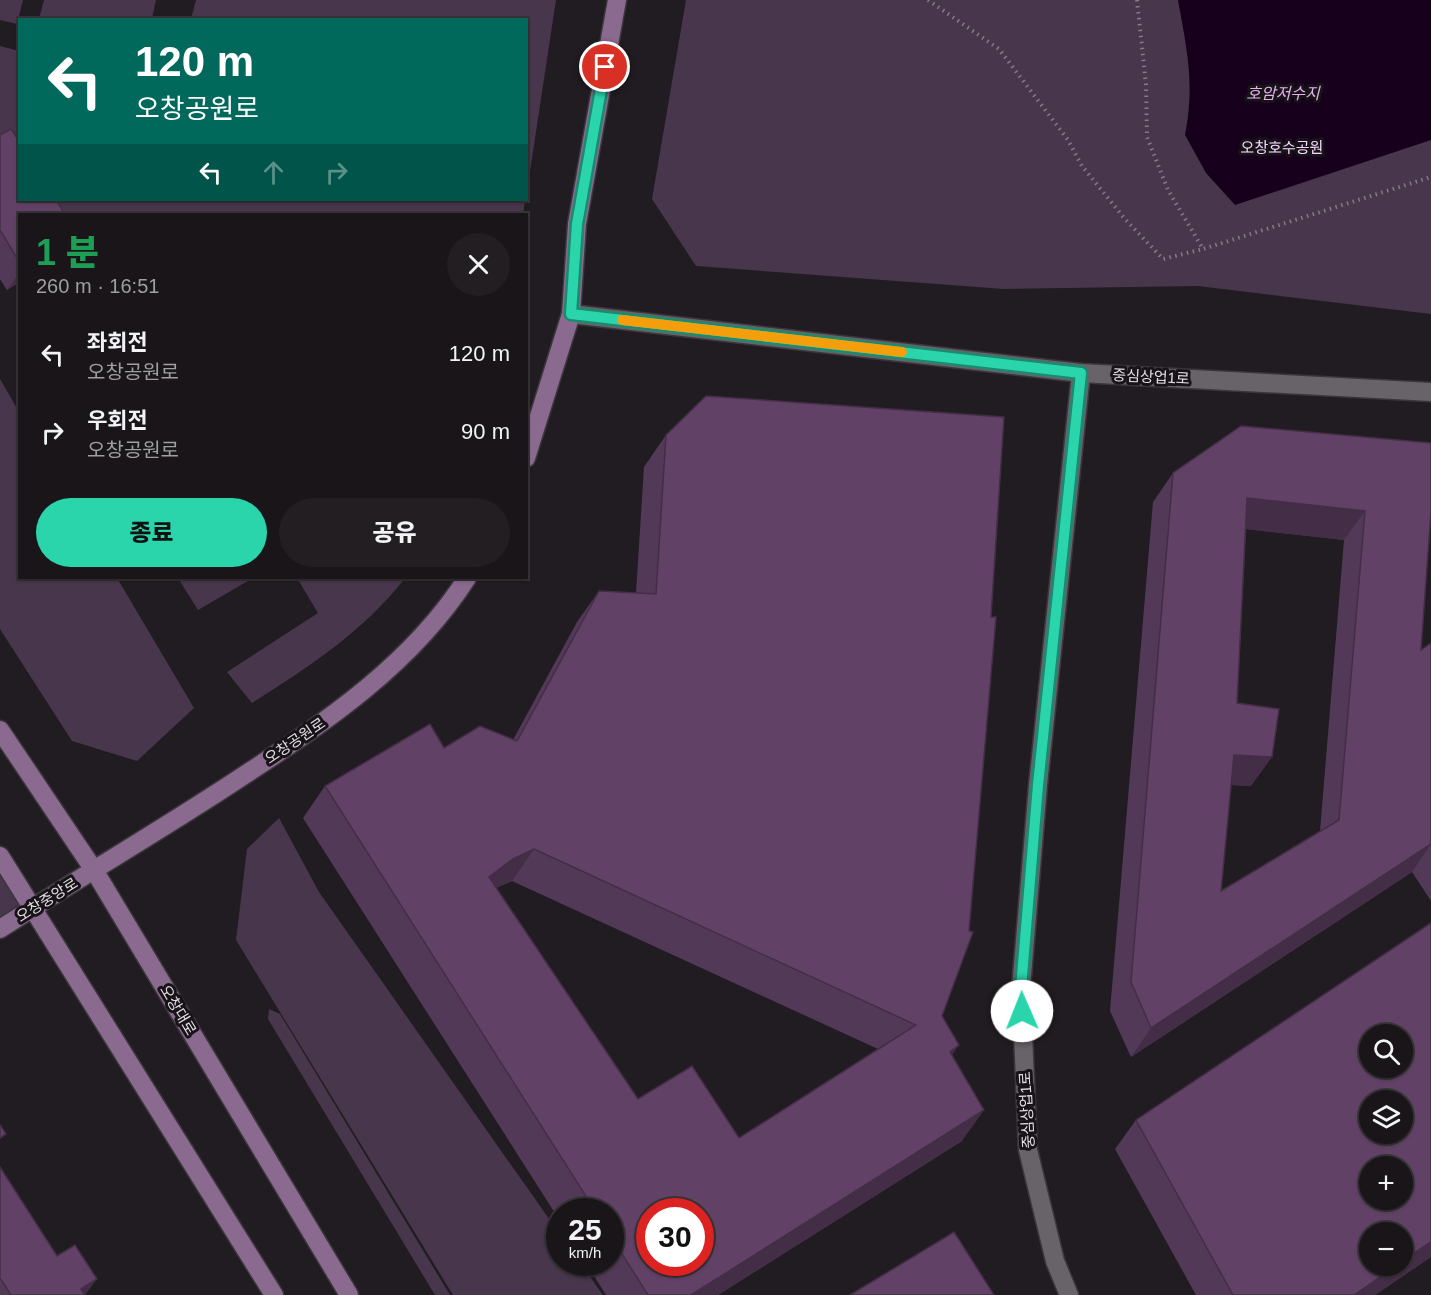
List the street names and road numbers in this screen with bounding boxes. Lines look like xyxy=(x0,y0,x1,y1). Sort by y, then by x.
street label: 중심상업1로 xyxy=(1112,366,1190,387)
street label: 오창공원로 xyxy=(261,714,328,767)
street label: 오창중앙로 xyxy=(13,874,81,925)
street label: 오창대로 xyxy=(157,982,200,1038)
street label: 중심상업1로 xyxy=(1016,1071,1037,1149)

